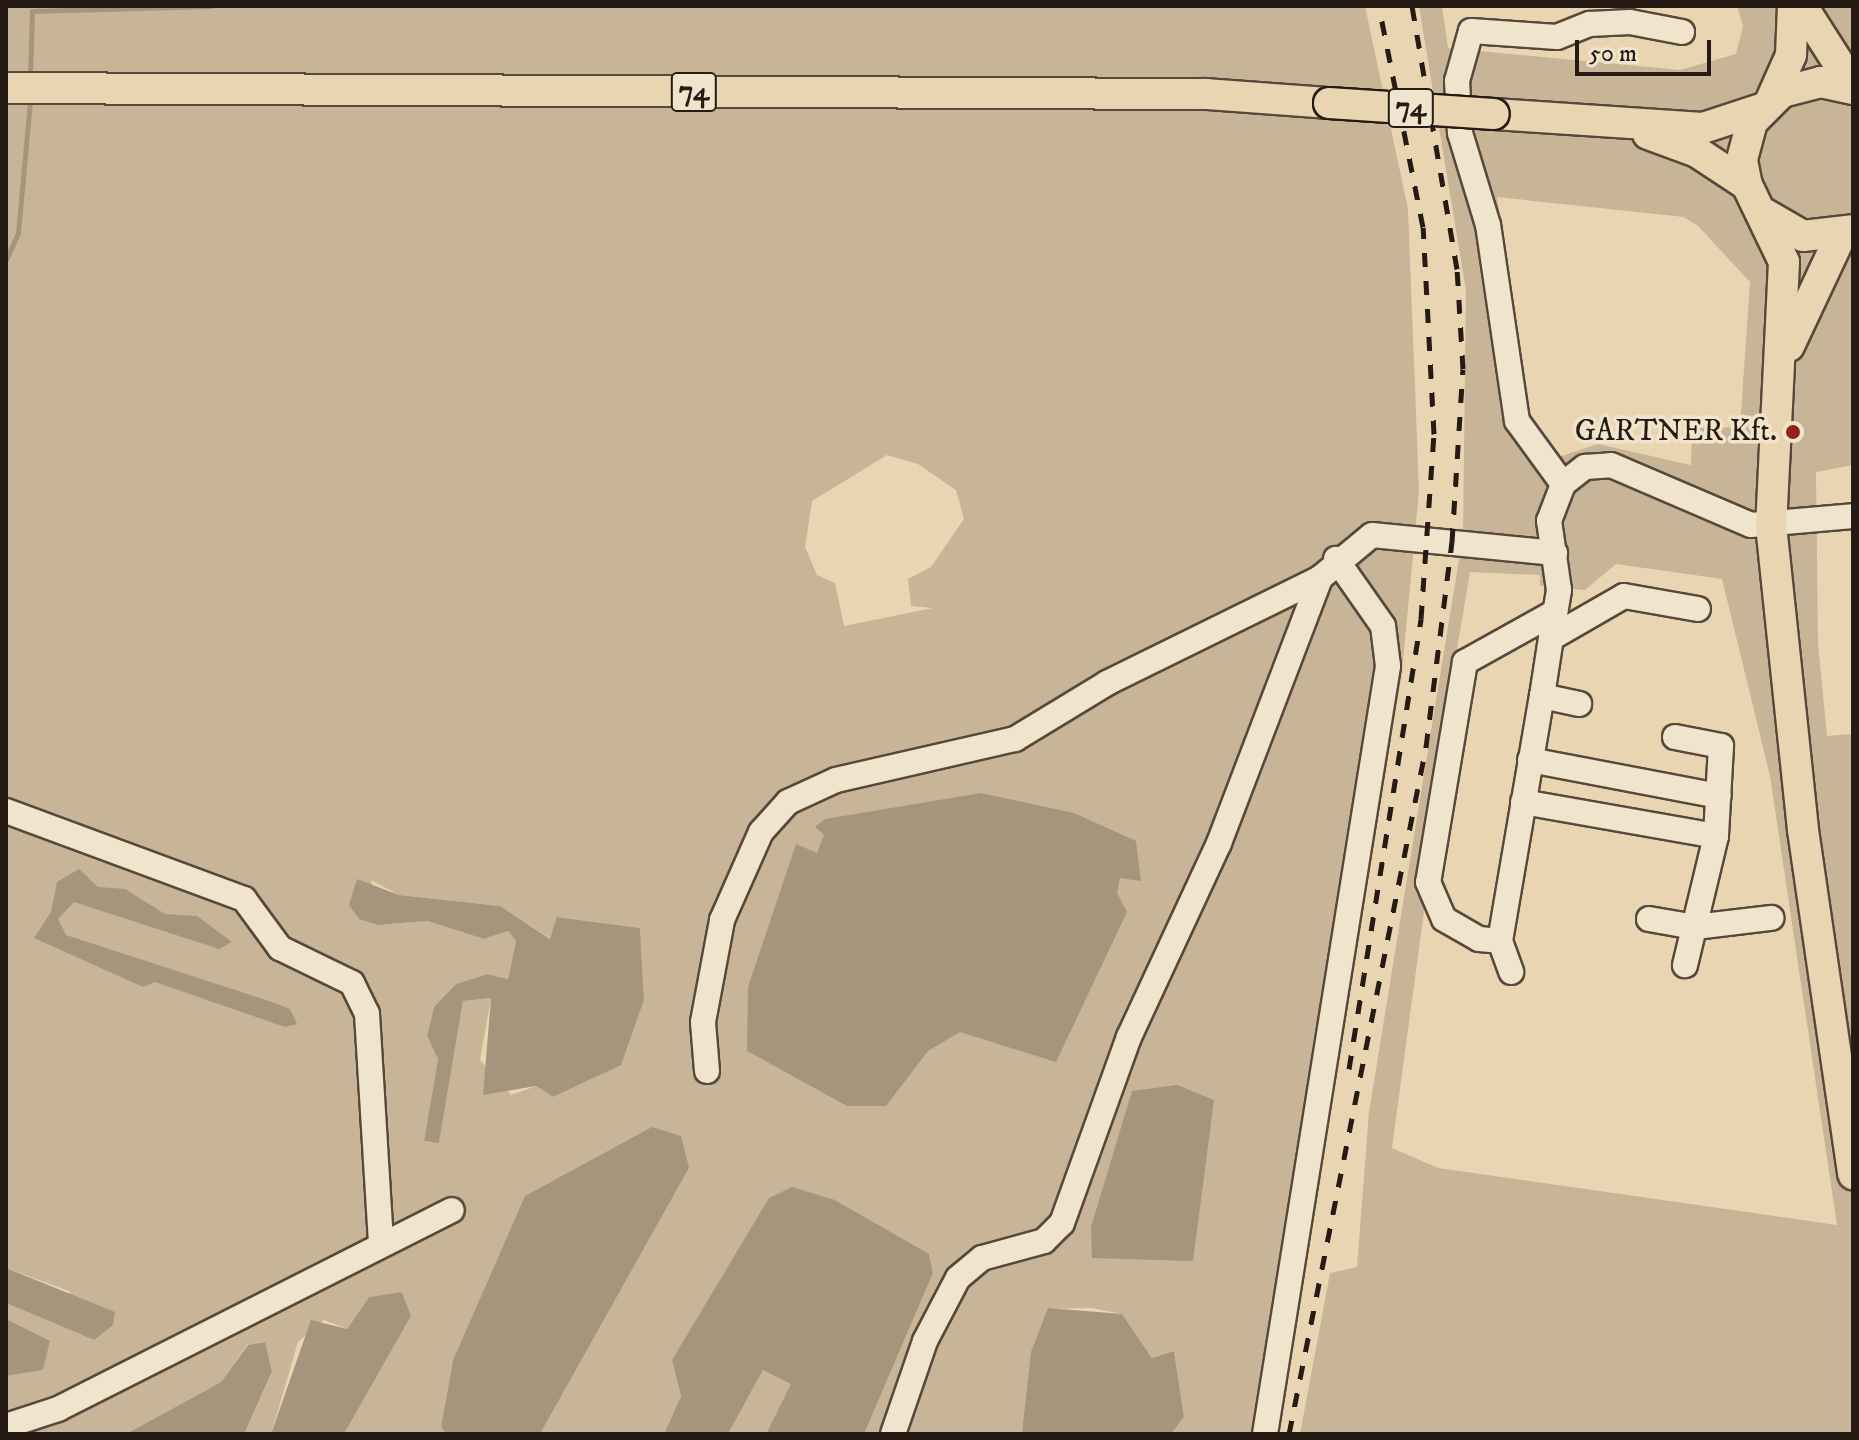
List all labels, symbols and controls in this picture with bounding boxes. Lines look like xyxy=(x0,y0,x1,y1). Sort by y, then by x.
scale bar xyxy=(1579,24,1715,74)
text: 50 m xyxy=(1589,39,1637,69)
road number: 74 xyxy=(670,68,718,116)
road number: 74 xyxy=(1387,84,1435,132)
place label: GARTNER Kft. xyxy=(1575,414,1777,450)
marker: GARTNER Kft. xyxy=(1784,423,1802,441)

